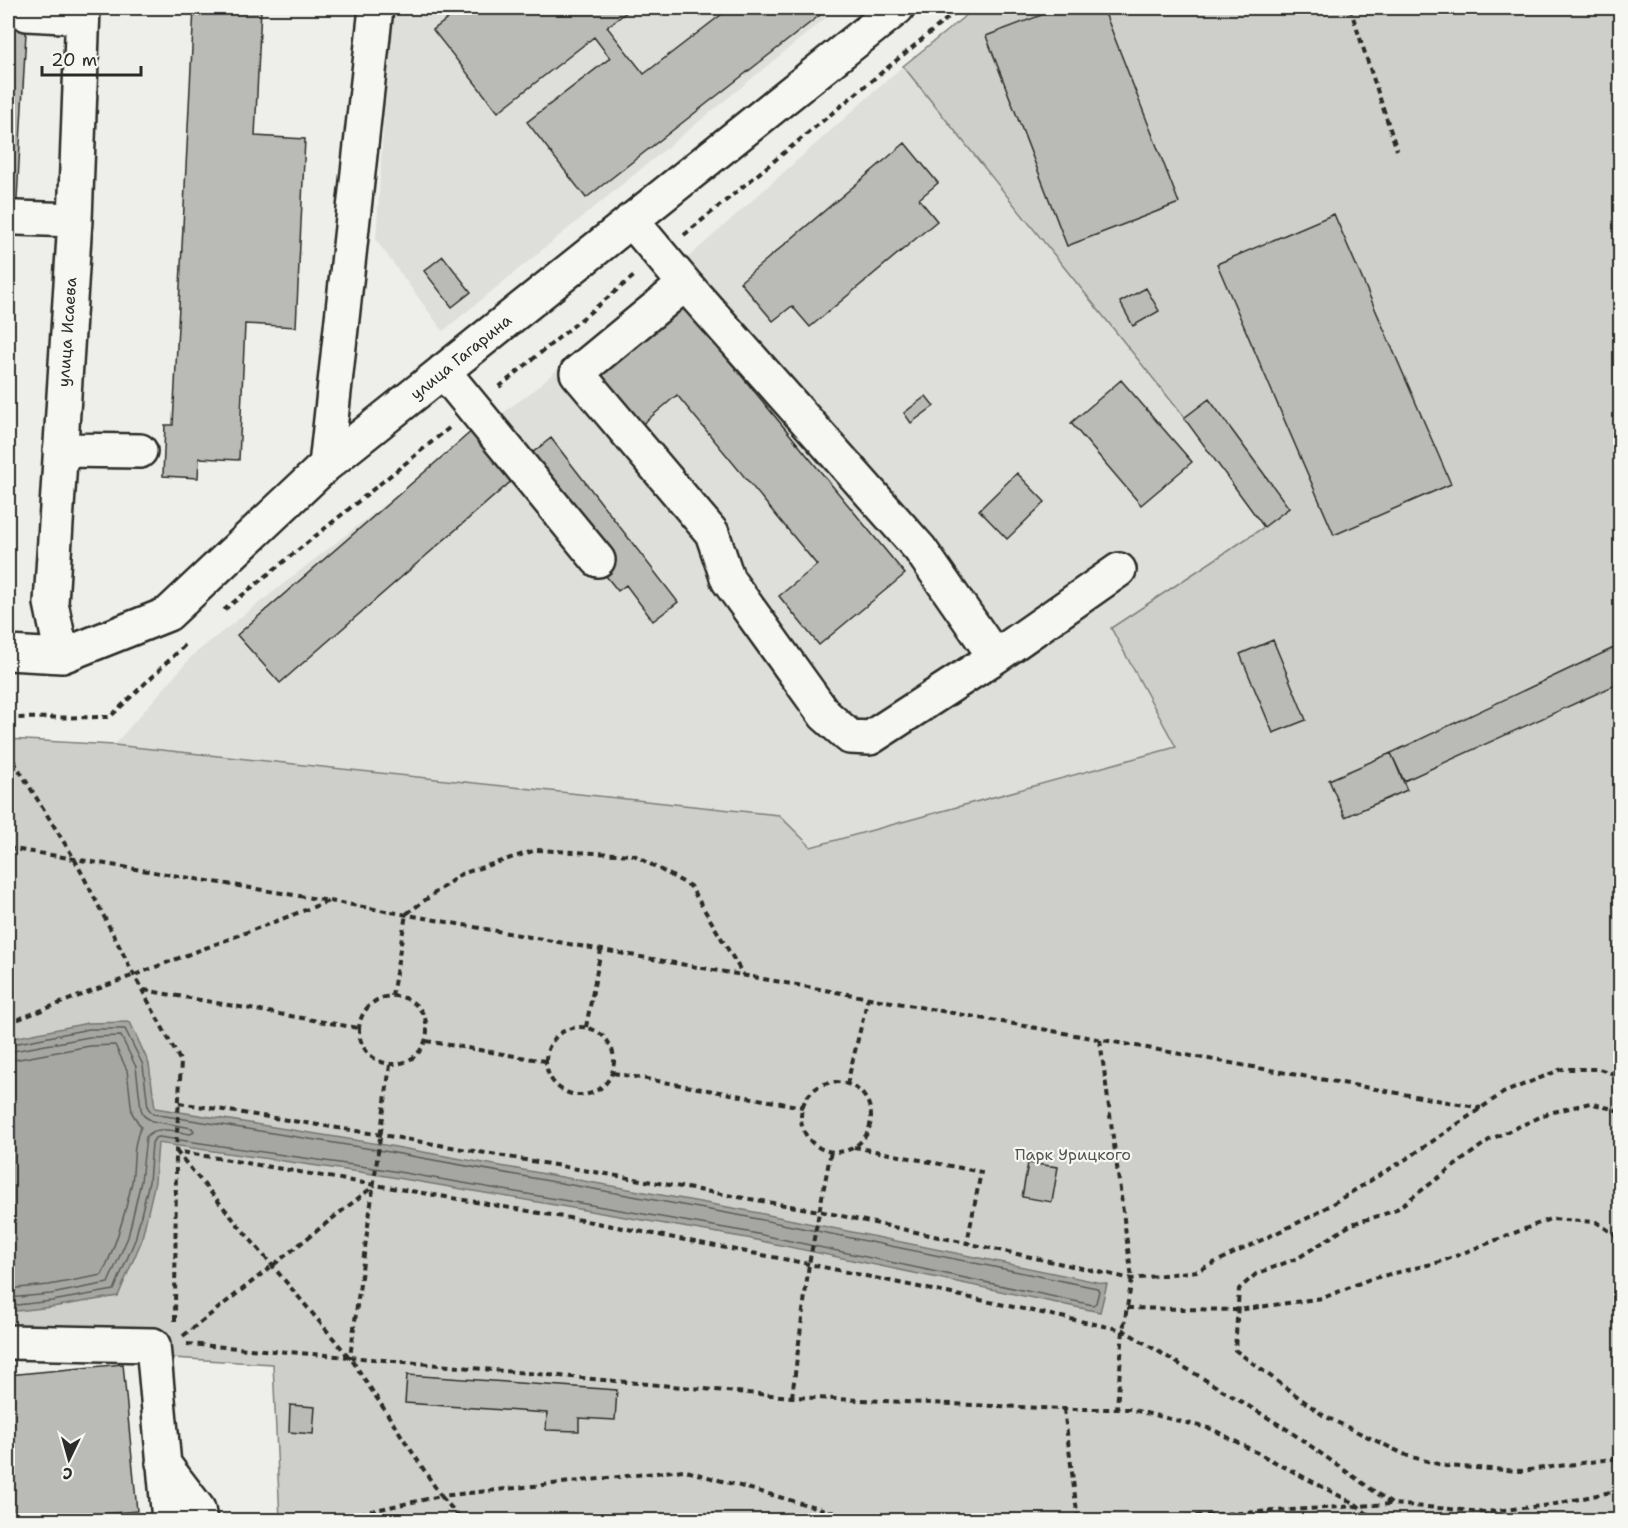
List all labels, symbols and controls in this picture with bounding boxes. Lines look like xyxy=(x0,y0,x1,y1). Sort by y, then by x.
scale bar xyxy=(42,39,141,77)
text: 20 m xyxy=(51,48,97,72)
street label: улица Исаева xyxy=(53,276,81,388)
street label: улица Гагарина xyxy=(406,310,516,404)
park label: Парк Урицкого xyxy=(1015,1144,1131,1165)
north arrow xyxy=(39,1429,99,1489)
text: С xyxy=(62,1463,74,1484)

